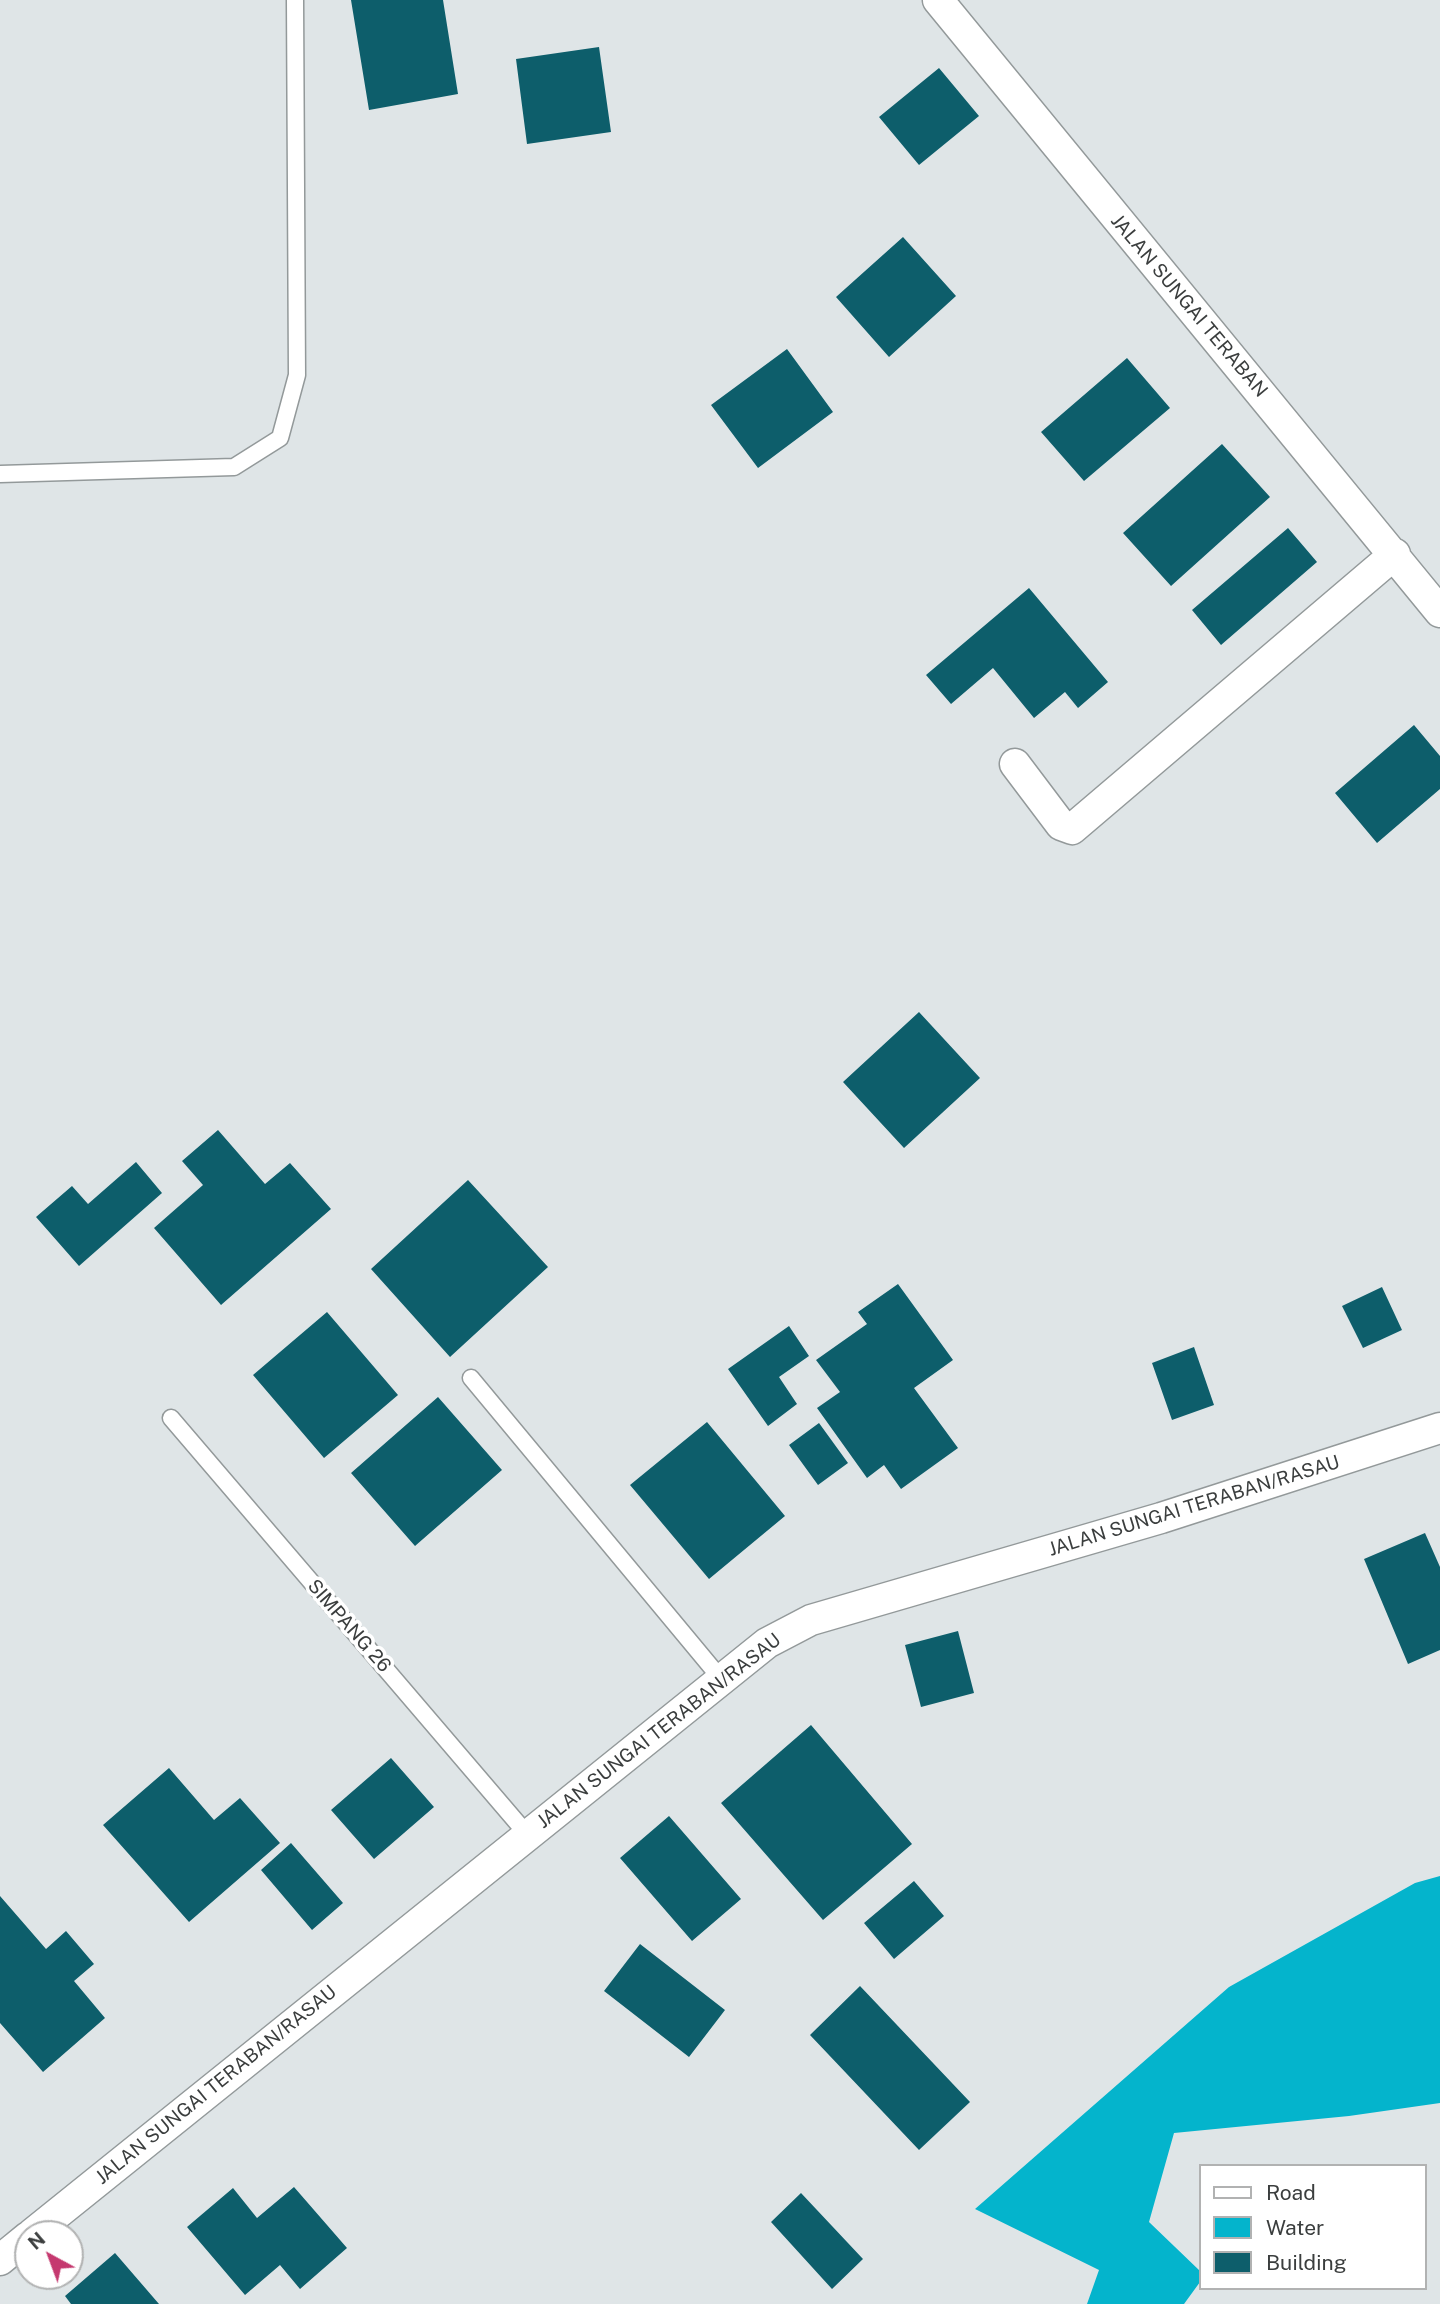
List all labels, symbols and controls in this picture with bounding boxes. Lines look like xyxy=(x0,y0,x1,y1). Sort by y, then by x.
street label: JALAN SUNGAI TERABAN xyxy=(1106,210,1272,402)
street label: JALAN SUNGAI TERABAN/RASAU xyxy=(1046,1451,1342,1561)
street label: SIMPANG 26 xyxy=(303,1575,395,1677)
street label: JALAN SUNGAI TERABAN/RASAU xyxy=(533,1629,785,1833)
street label: JALAN SUNGAI TERABAN/RASAU xyxy=(91,1981,341,2189)
legend xyxy=(1198,2164,1426,2290)
text: Road xyxy=(1266,2180,1316,2205)
text: Water xyxy=(1266,2215,1324,2240)
north arrow xyxy=(14,2220,84,2290)
text: N xyxy=(24,2227,49,2254)
text: Building xyxy=(1266,2250,1347,2275)

